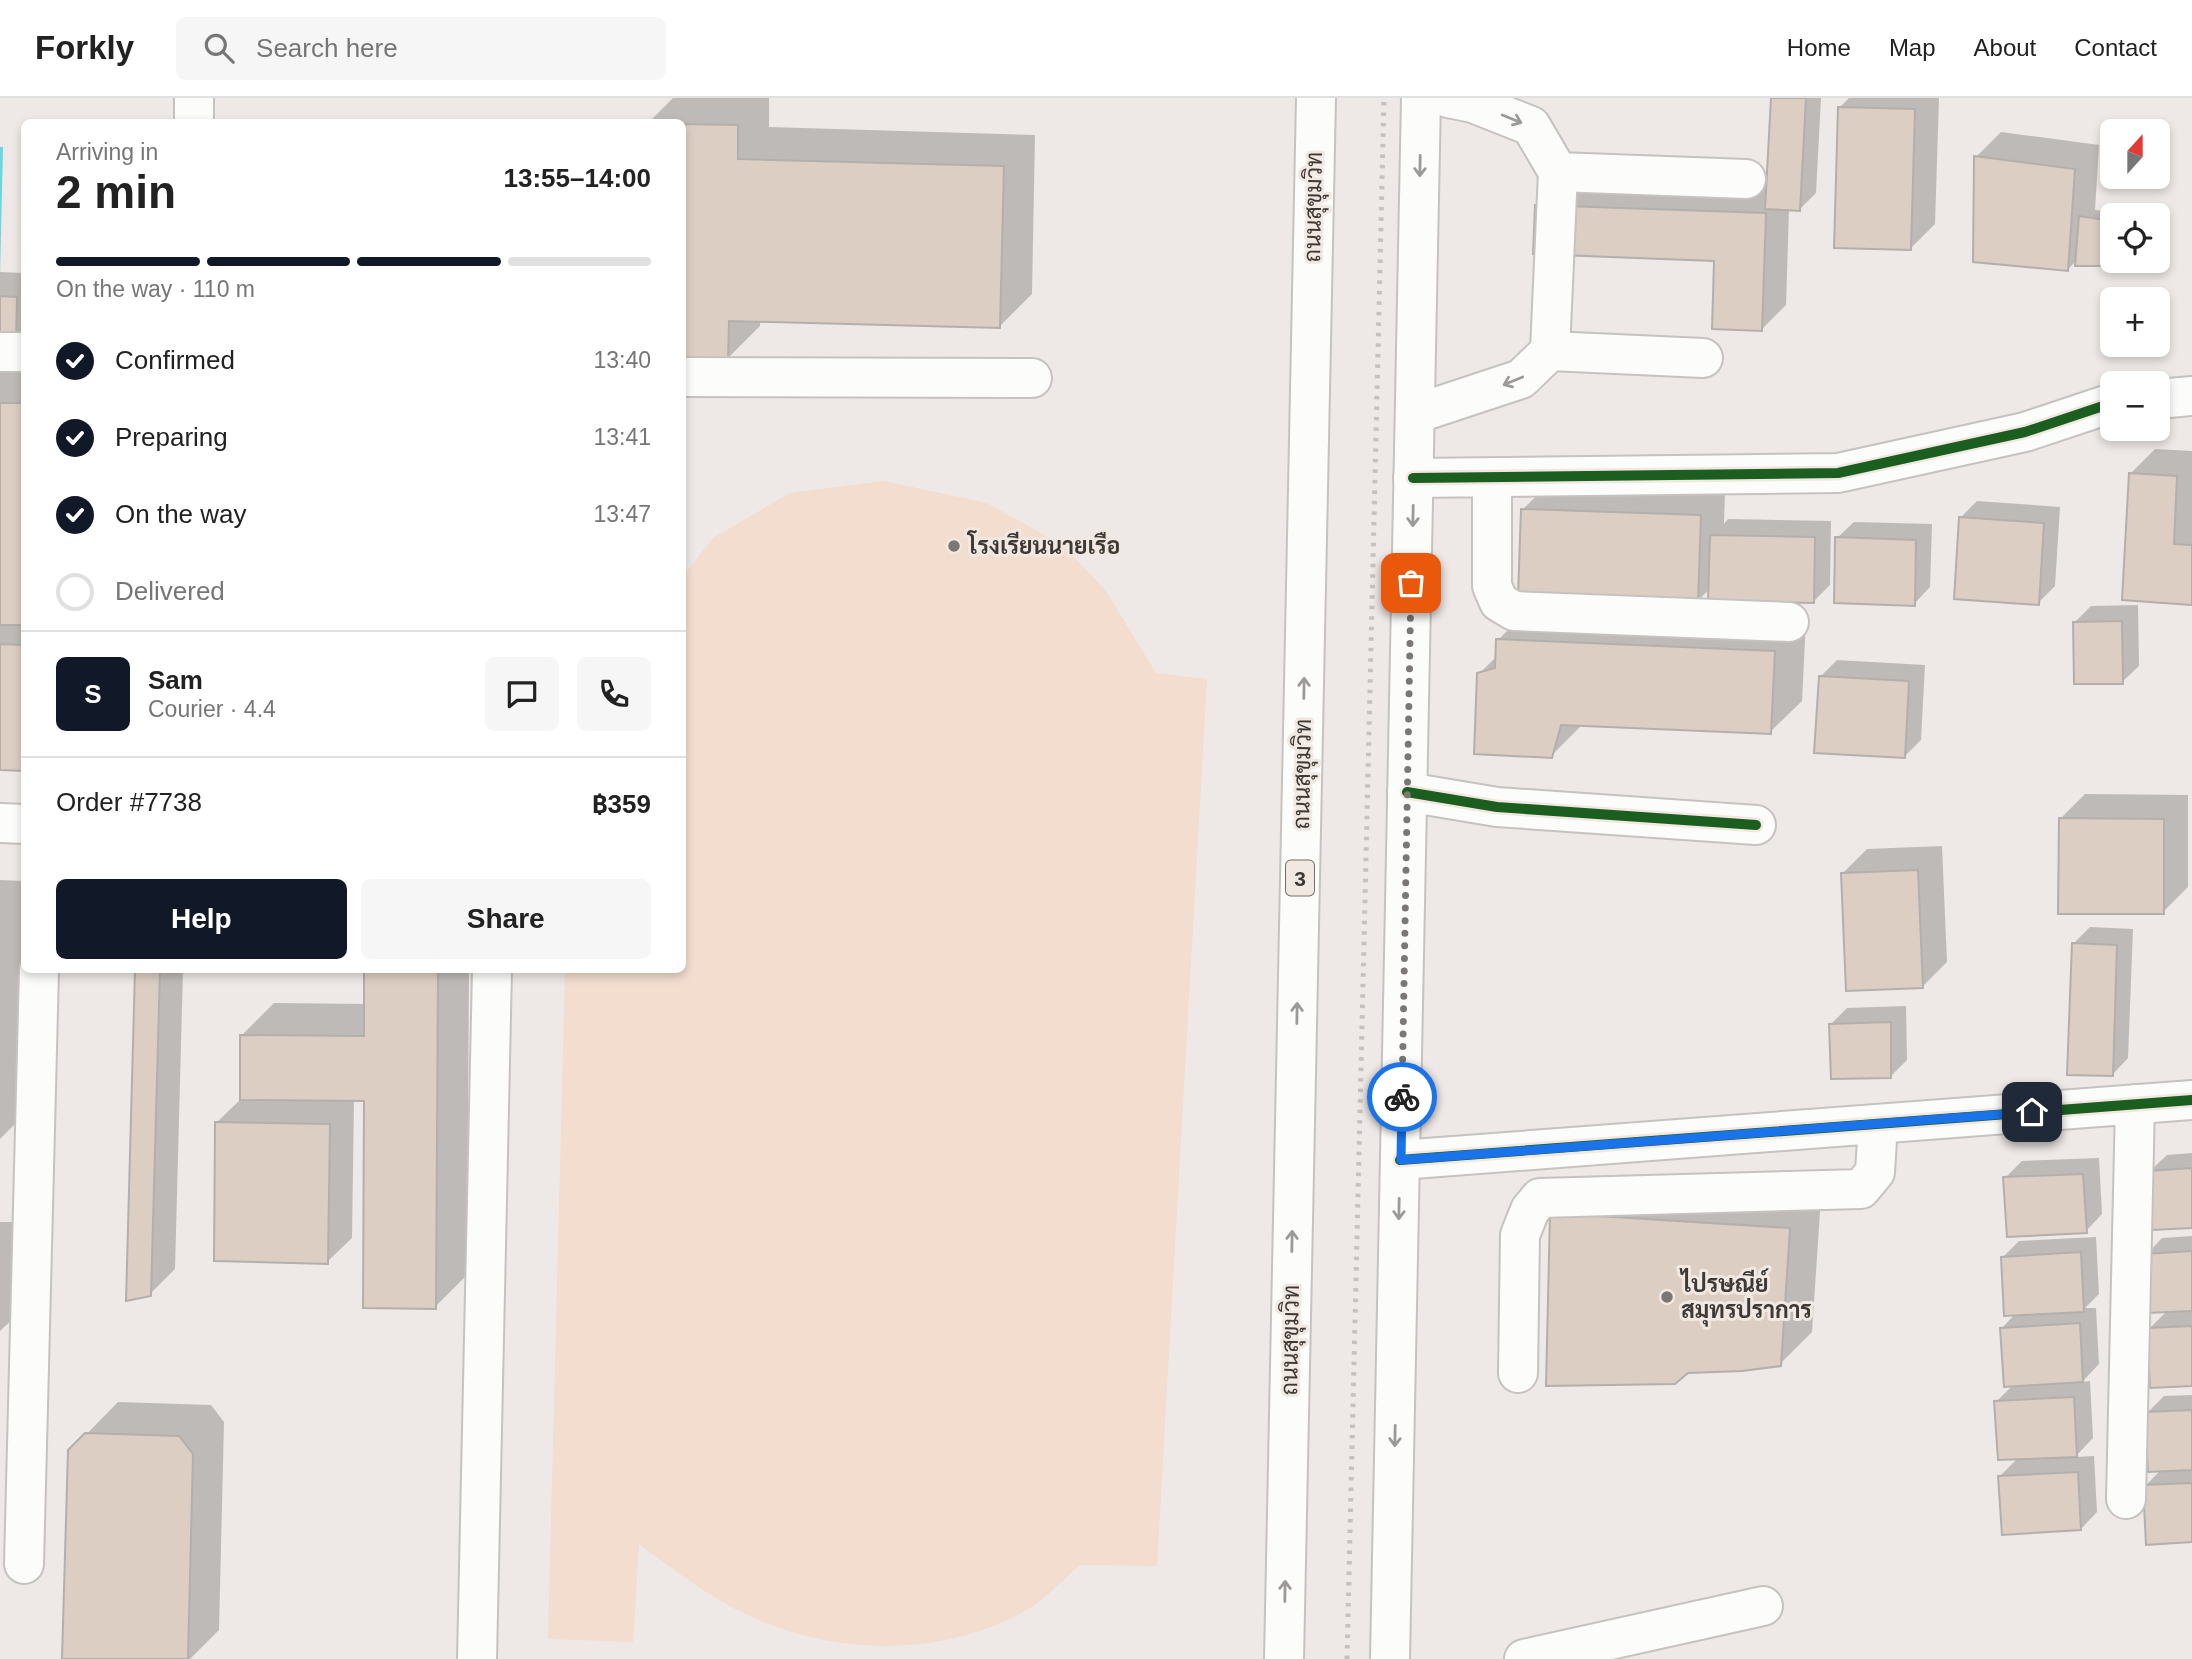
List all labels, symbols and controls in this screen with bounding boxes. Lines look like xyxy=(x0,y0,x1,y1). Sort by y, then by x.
search box xyxy=(176,17,666,80)
text: Forkly xyxy=(35,29,134,66)
icon: search xyxy=(200,29,238,67)
text: Search here xyxy=(256,33,398,63)
text: Home xyxy=(1787,34,1851,61)
text: Map xyxy=(1889,34,1936,61)
text: About xyxy=(1974,34,2036,61)
text: Contact xyxy=(2074,34,2157,61)
one-way arrow xyxy=(1501,113,1523,126)
north arrow xyxy=(2100,119,2170,189)
map controls xyxy=(2100,119,2170,441)
text: Arriving in xyxy=(56,139,158,165)
street label: ถนนสุขุมวิท xyxy=(1298,151,1330,263)
one-way arrow xyxy=(1413,154,1426,177)
text: 13:55–14:00 xyxy=(504,163,651,193)
text: 2 min xyxy=(56,166,176,218)
button: locate xyxy=(2100,203,2170,273)
text: On the way · 110 m xyxy=(56,276,255,302)
button: + xyxy=(2100,287,2170,357)
icon: check xyxy=(56,342,94,380)
text: Confirmed xyxy=(115,345,235,375)
text: 13:40 xyxy=(593,347,651,373)
button: − xyxy=(2100,371,2170,441)
one-way arrow xyxy=(1502,375,1524,388)
icon: check xyxy=(56,419,94,457)
text: Preparing xyxy=(115,422,228,452)
text: 13:41 xyxy=(593,424,651,450)
icon: check xyxy=(56,496,94,534)
text: On the way xyxy=(115,499,247,529)
text: 13:47 xyxy=(593,501,651,527)
one-way arrow xyxy=(1406,504,1419,527)
place label: โรงเรียนนายเรือ xyxy=(966,530,1120,559)
marker: โรงเรียนนายเรือ xyxy=(946,538,962,554)
pin xyxy=(1381,553,1441,613)
icon: bag xyxy=(1392,564,1430,602)
text: Delivered xyxy=(115,576,225,606)
button: chat xyxy=(485,657,559,731)
button: phone xyxy=(577,657,651,731)
text: Sam xyxy=(148,665,203,695)
one-way arrow xyxy=(1297,677,1310,700)
text: S xyxy=(84,679,102,709)
text: Courier · 4.4 xyxy=(148,696,276,722)
street label: ถนนสุขุมวิท xyxy=(1287,718,1319,830)
text: Order #7738 xyxy=(56,787,202,817)
text: ฿359 xyxy=(592,789,651,819)
road number: 3 xyxy=(1286,860,1314,896)
button: Help xyxy=(56,879,347,959)
button: Share xyxy=(361,879,651,959)
one-way arrow xyxy=(1290,1002,1304,1025)
courier xyxy=(1367,1062,1437,1132)
icon: bike xyxy=(1383,1078,1421,1116)
pin xyxy=(2002,1082,2062,1142)
icon: home xyxy=(2013,1093,2051,1131)
one-way arrow xyxy=(1393,1197,1406,1220)
one-way arrow xyxy=(1286,1230,1299,1253)
place label: ไปรษณีย์ สมุทรปราการ xyxy=(1679,1268,1812,1327)
street label: ถนนสุขุมวิท xyxy=(1275,1284,1307,1396)
marker: ไปรษณีย์ สมุทรปราการ xyxy=(1659,1289,1675,1305)
one-way arrow xyxy=(1388,1425,1401,1448)
one-way arrow xyxy=(1279,1580,1292,1603)

